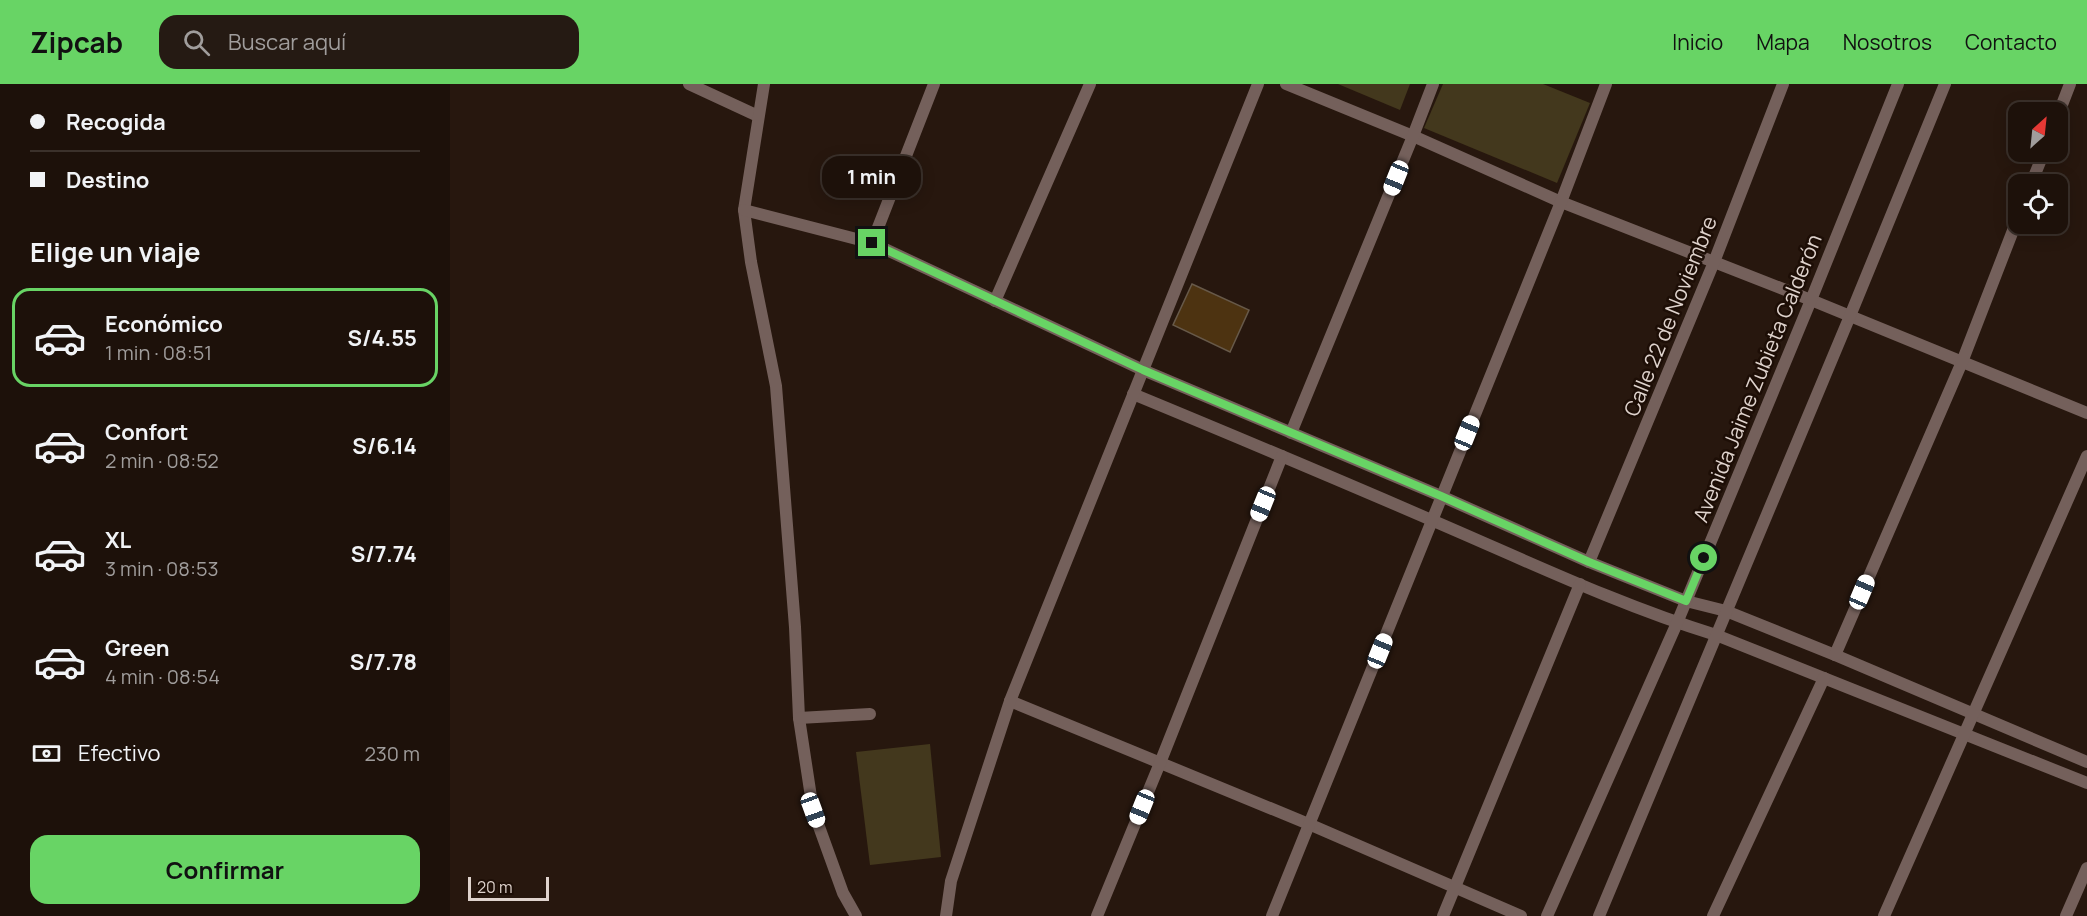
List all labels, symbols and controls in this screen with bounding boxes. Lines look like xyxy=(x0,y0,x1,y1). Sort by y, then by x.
search box xyxy=(159,15,579,69)
text: Zipcab xyxy=(30,23,123,61)
icon: search xyxy=(180,26,213,59)
text: Buscar aquí xyxy=(228,27,346,57)
text: Inicio xyxy=(1672,28,1723,56)
text: Mapa xyxy=(1756,28,1810,56)
text: Nosotros xyxy=(1843,28,1932,56)
text: Contacto xyxy=(1965,28,2057,56)
north arrow xyxy=(2008,102,2068,162)
map controls xyxy=(2008,102,2068,234)
text: Recogida xyxy=(66,107,166,137)
callout: 1 min xyxy=(822,156,922,198)
car xyxy=(1381,158,1411,198)
text: 1 min xyxy=(847,163,896,190)
text: Destino xyxy=(66,165,149,195)
button: locate xyxy=(2008,174,2068,234)
street label: Calle 22 de Noviembre xyxy=(1617,212,1723,420)
route end xyxy=(858,229,885,256)
street label: Avenida Jaime Zubieta Calderón xyxy=(1686,230,1828,526)
text: Elige un viaje xyxy=(30,233,201,270)
text: Económico xyxy=(105,309,223,339)
icon: car xyxy=(33,311,87,365)
text: S/4.55 xyxy=(348,323,417,353)
text: 1 min · 08:51 xyxy=(105,339,212,366)
car xyxy=(1452,413,1482,453)
text: Confort xyxy=(105,417,188,447)
icon: car xyxy=(33,419,87,473)
text: S/6.14 xyxy=(352,431,417,461)
text: 2 min · 08:52 xyxy=(105,447,219,474)
car xyxy=(1248,484,1278,524)
text: XL xyxy=(105,525,131,555)
icon: car xyxy=(33,527,87,581)
text: S/7.74 xyxy=(351,539,417,569)
route start xyxy=(1690,544,1717,571)
text: 3 min · 08:53 xyxy=(105,555,219,582)
car xyxy=(1847,572,1877,612)
car xyxy=(1365,631,1395,671)
text: Green xyxy=(105,633,170,663)
icon: car xyxy=(33,635,87,689)
text: S/7.78 xyxy=(350,647,417,677)
text: 4 min · 08:54 xyxy=(105,663,220,690)
icon: cash xyxy=(30,737,63,770)
text: Efectivo xyxy=(78,738,161,768)
text: 230 m xyxy=(364,740,420,767)
car xyxy=(1127,787,1157,827)
car xyxy=(798,790,828,830)
button: Confirmar xyxy=(30,835,420,904)
scale bar xyxy=(468,874,549,902)
text: 20 m xyxy=(477,876,513,898)

